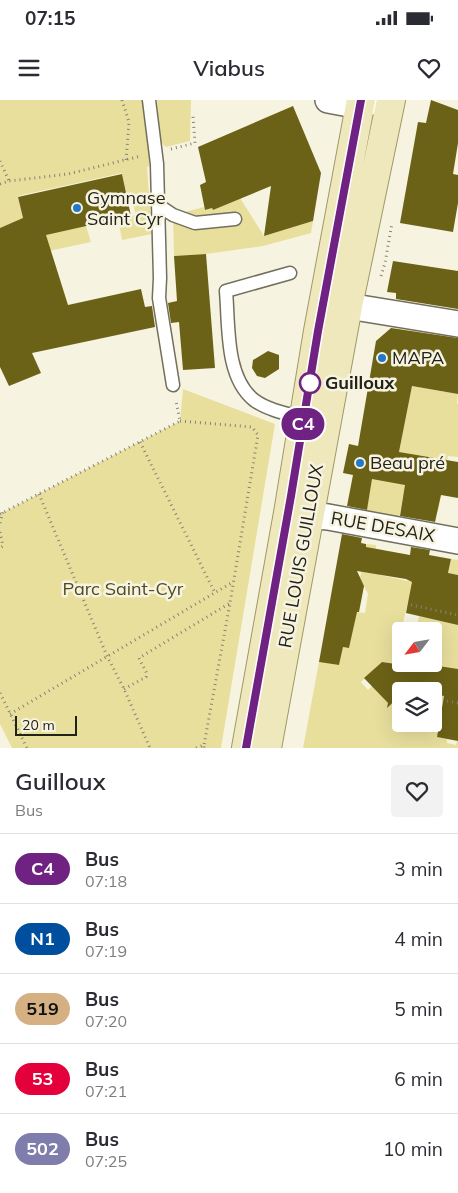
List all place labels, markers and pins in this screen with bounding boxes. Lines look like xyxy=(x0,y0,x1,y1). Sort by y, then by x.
place label: Gymnase Saint Cyr xyxy=(87,186,166,230)
marker: Gymnase Saint Cyr xyxy=(71,202,83,214)
place label: MAPA xyxy=(392,346,444,369)
marker: MAPA xyxy=(376,352,388,364)
place label: Guilloux xyxy=(325,371,396,394)
marker: Guilloux xyxy=(299,372,321,394)
place label: Beau pré xyxy=(370,451,445,474)
marker: Beau pré xyxy=(354,457,366,469)

